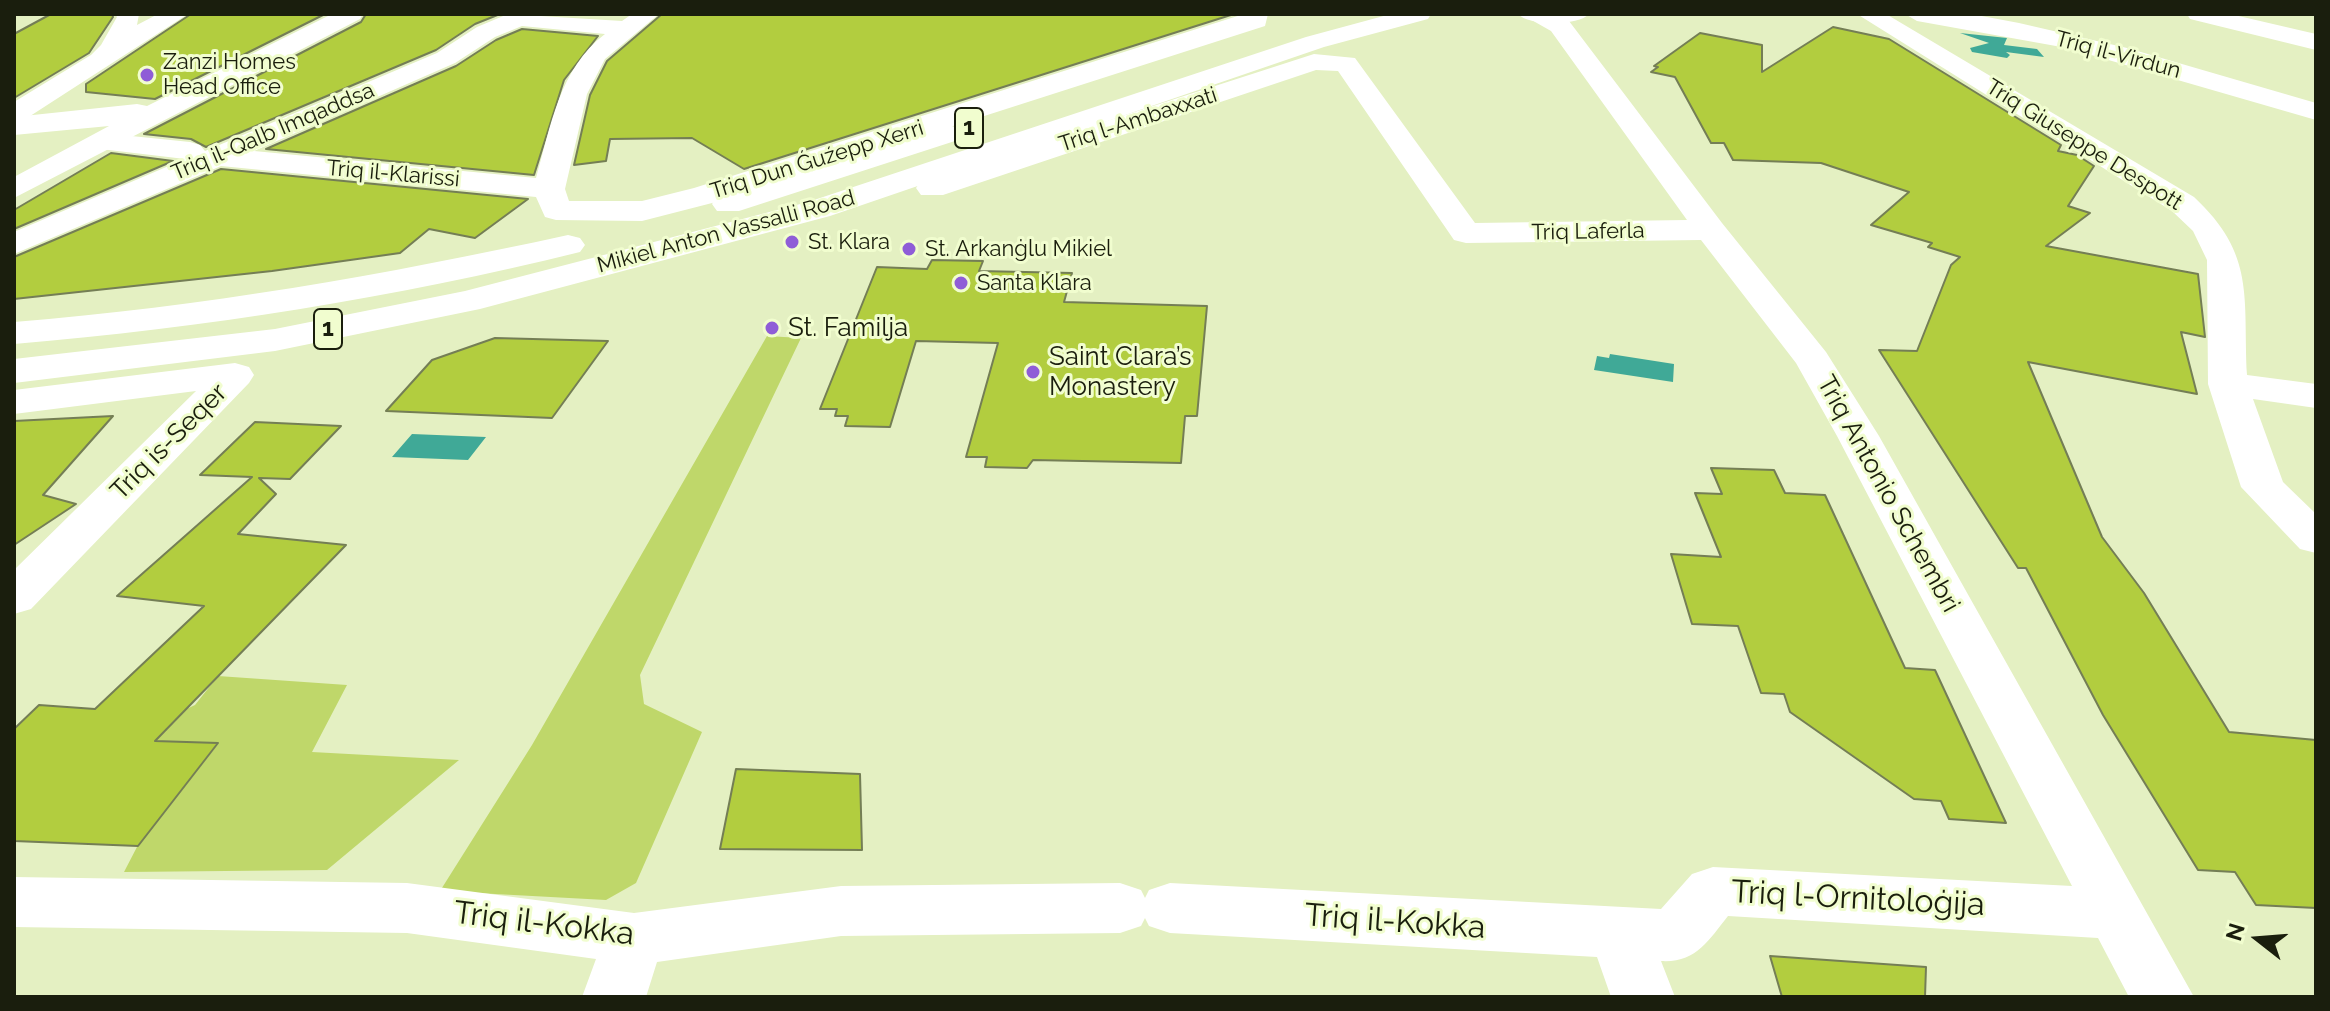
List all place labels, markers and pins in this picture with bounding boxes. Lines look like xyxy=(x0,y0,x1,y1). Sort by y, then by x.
place label: Zanzi Homes Head Office xyxy=(163,49,296,100)
marker: Zanzi Homes Head Office xyxy=(138,66,156,84)
place label: St. Klara xyxy=(808,229,890,255)
marker: St. Klara xyxy=(783,233,801,251)
place label: St. Arkanġlu Mikiel xyxy=(925,236,1112,262)
marker: St. Arkanġlu Mikiel xyxy=(900,240,918,258)
place label: Santa Klara xyxy=(977,270,1092,296)
marker: Santa Klara xyxy=(952,274,970,292)
place label: St. Familja xyxy=(788,312,908,344)
marker: St. Familja xyxy=(763,319,781,337)
place label: Saint Clara’s Monastery xyxy=(1049,341,1192,402)
marker: Saint Clara’s Monastery xyxy=(1024,363,1042,381)

